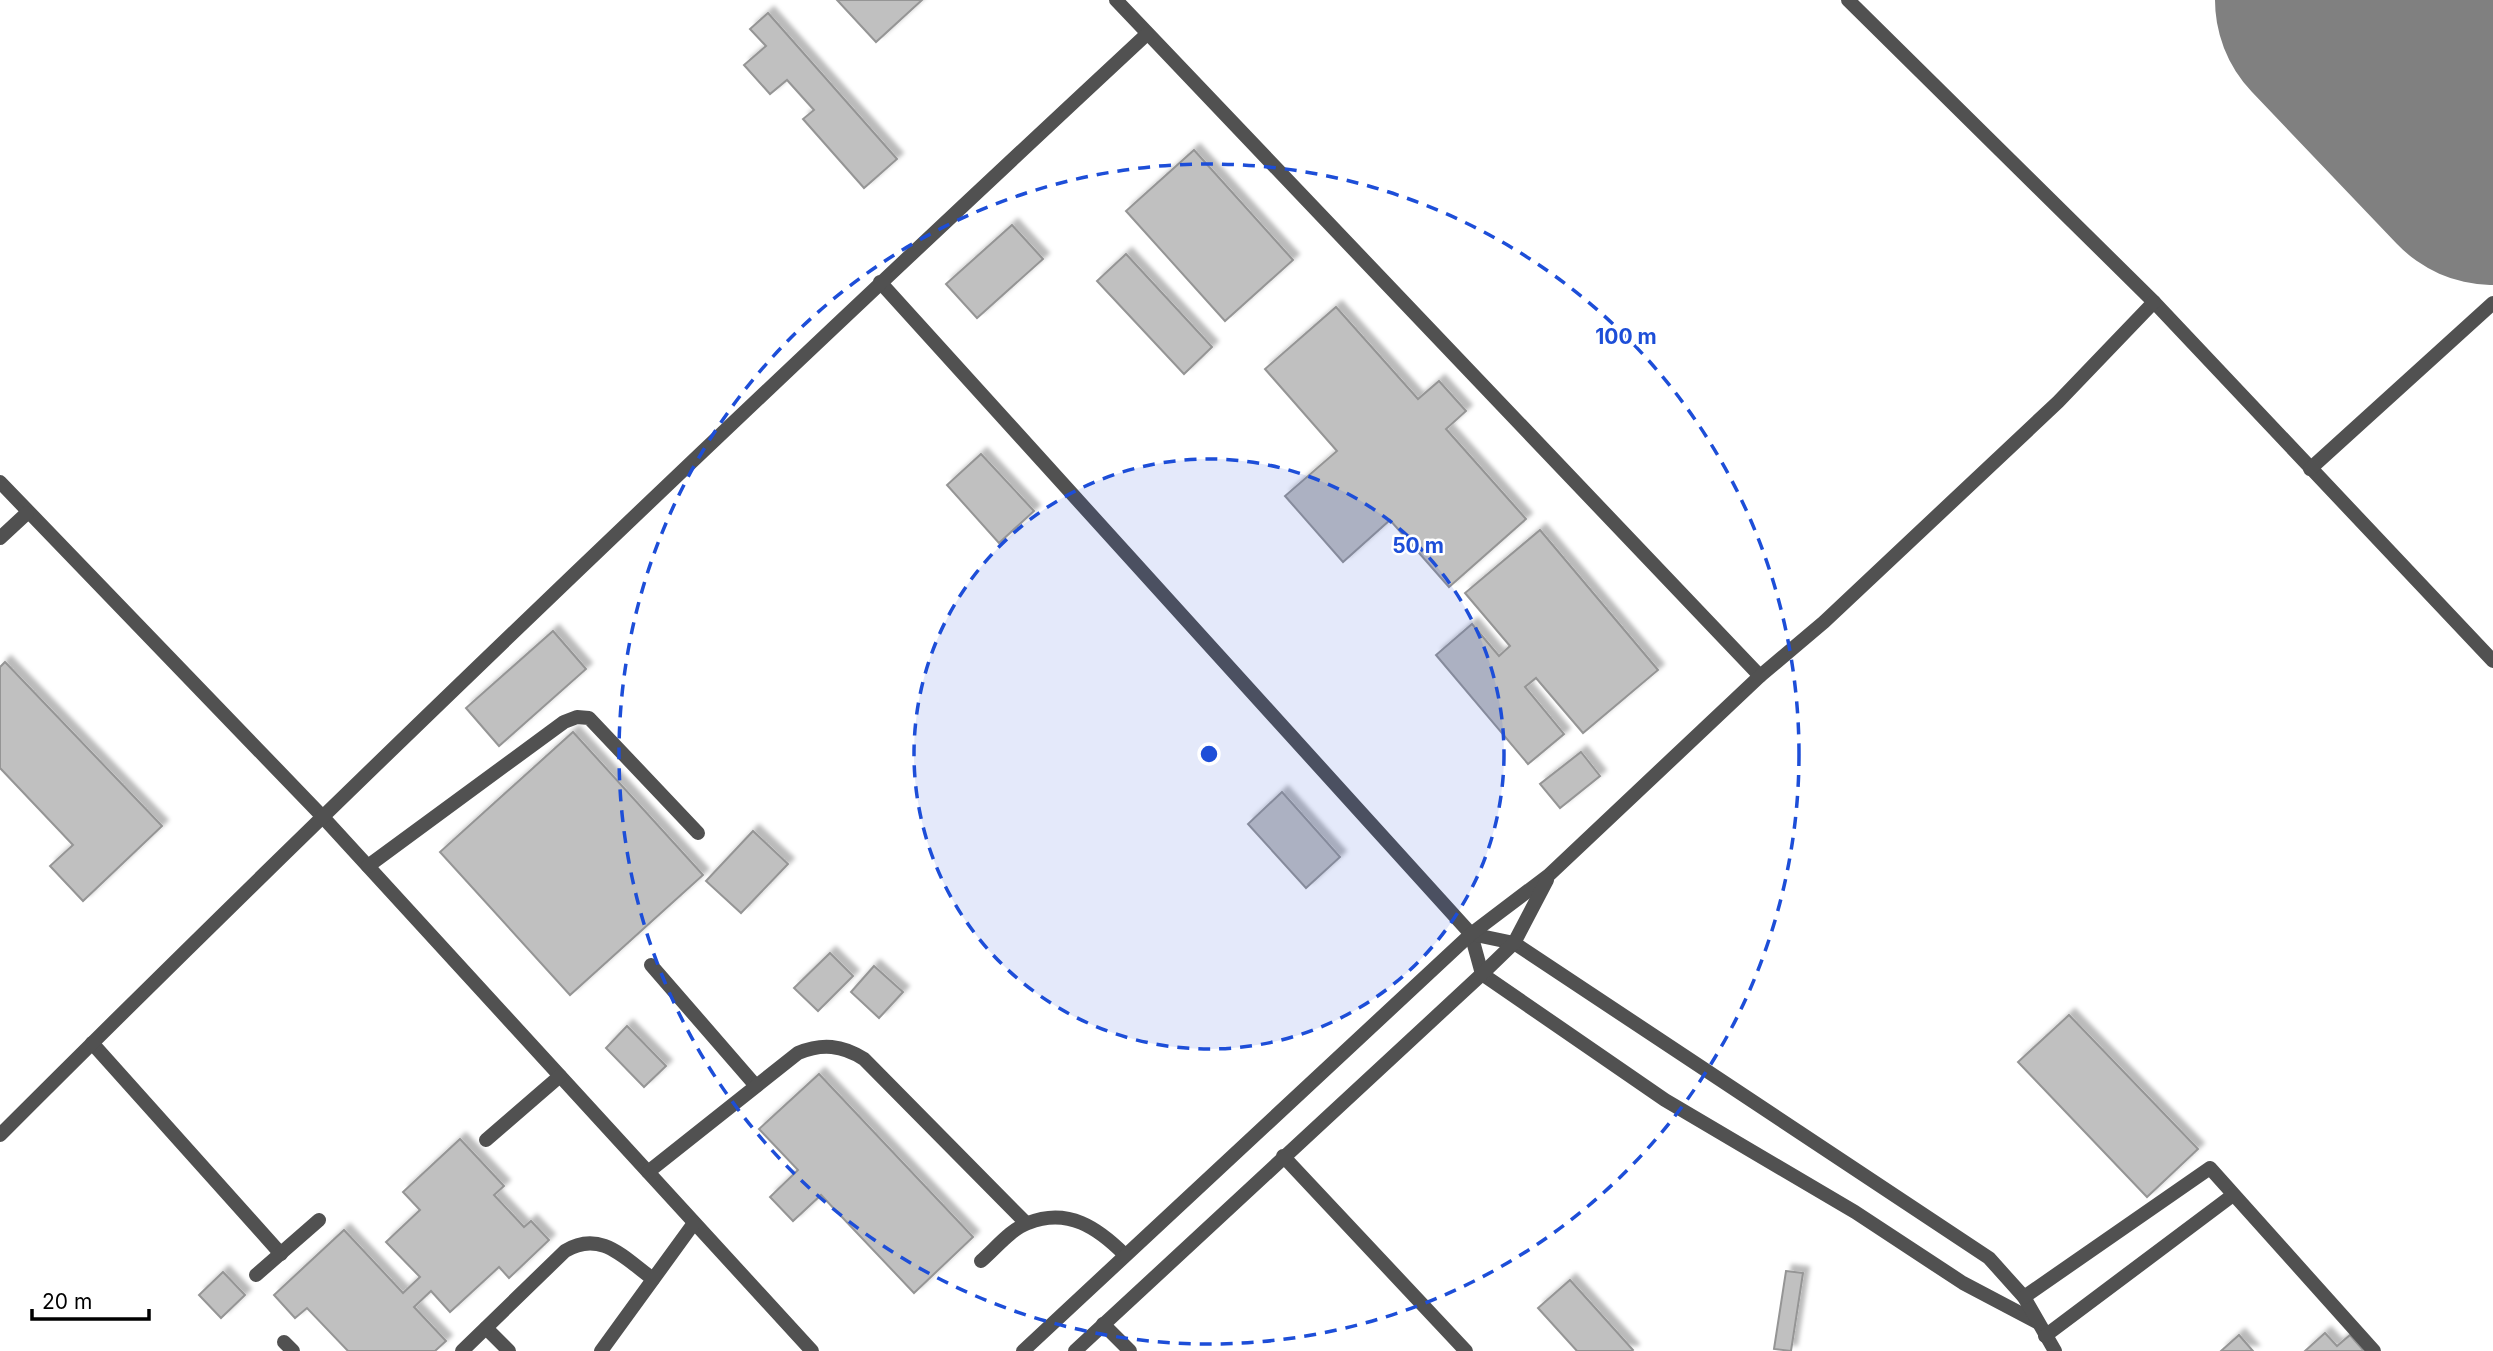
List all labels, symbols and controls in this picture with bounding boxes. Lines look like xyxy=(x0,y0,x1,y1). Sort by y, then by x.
text: 100 m xyxy=(1595,324,1657,349)
text: 50 m xyxy=(1392,533,1444,558)
centre of rings xyxy=(1197,742,1221,766)
scale bar xyxy=(32,1278,149,1322)
text: 20 m xyxy=(42,1289,92,1314)

